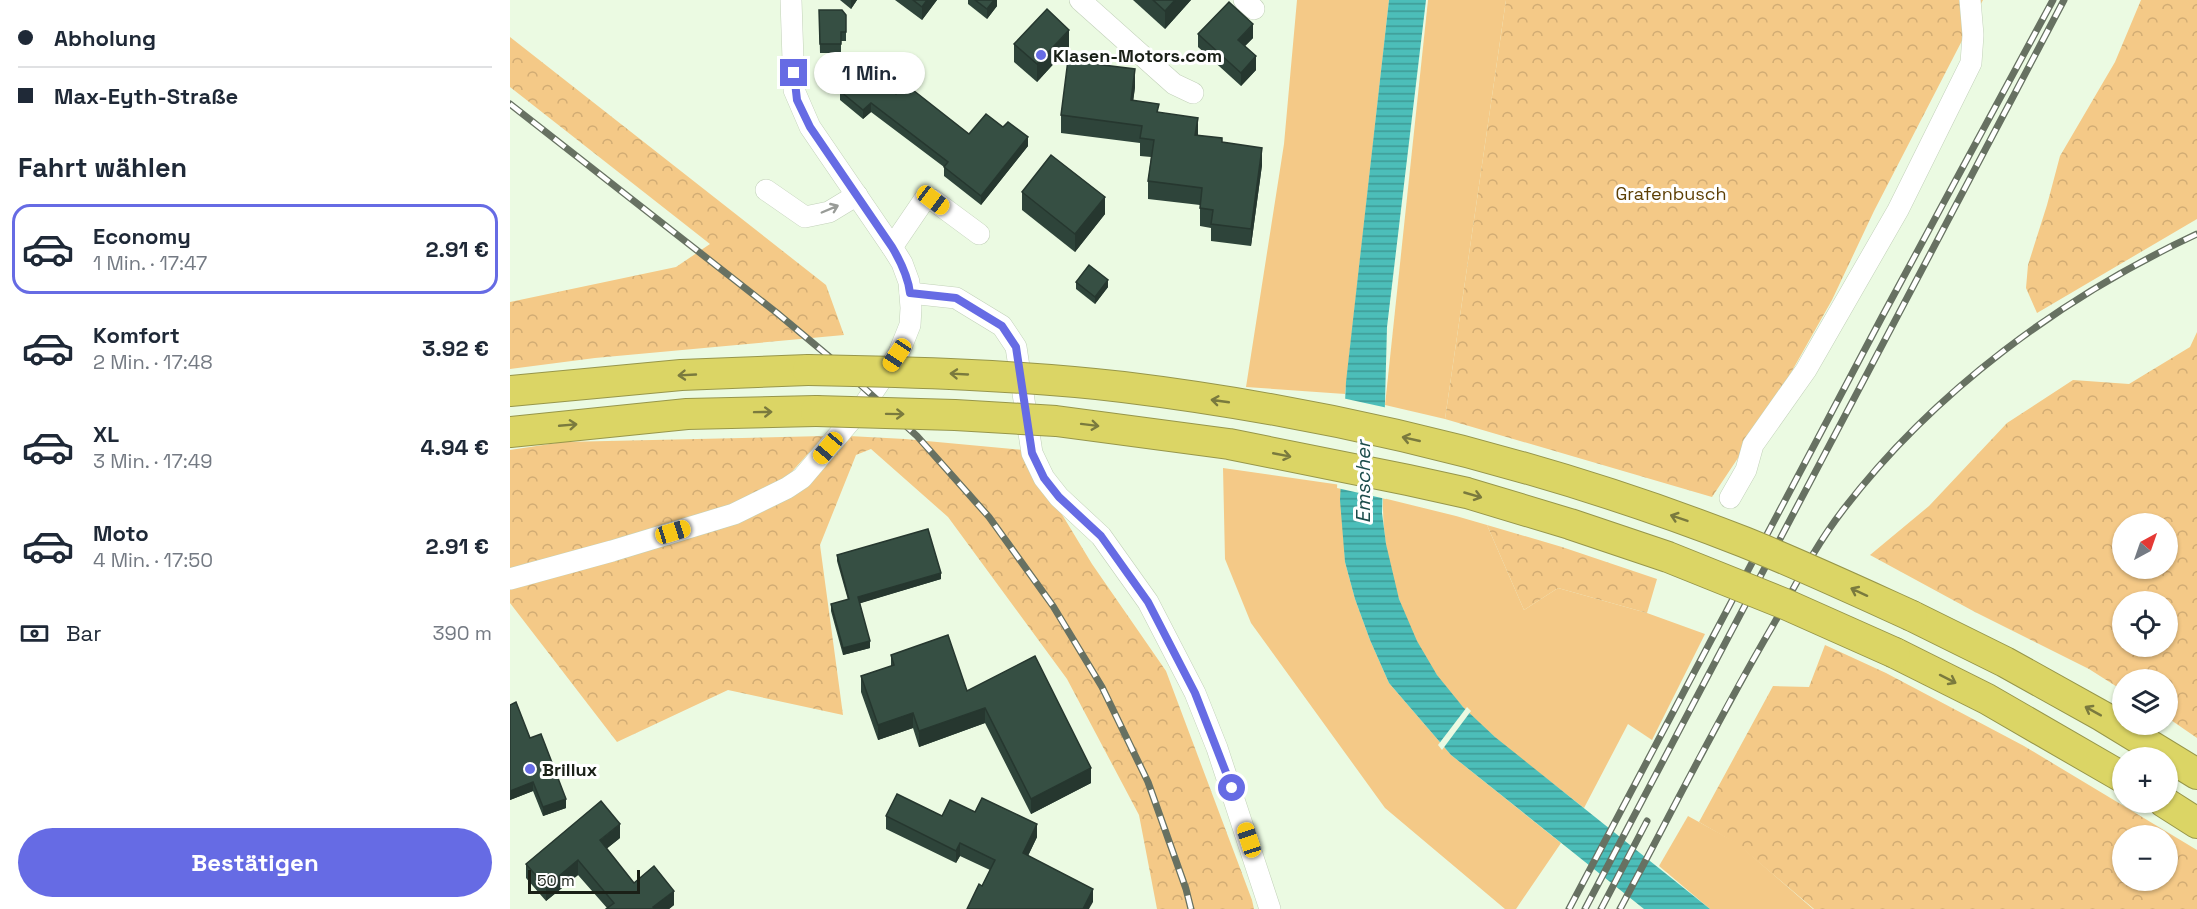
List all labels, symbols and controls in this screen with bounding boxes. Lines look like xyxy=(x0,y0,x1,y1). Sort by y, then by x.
text: Abholung xyxy=(54,24,156,52)
place label: Klasen-Motors.com xyxy=(1053,44,1222,67)
marker: Klasen-Motors.com xyxy=(1034,48,1048,62)
callout: 1 Min. xyxy=(815,52,926,94)
route end xyxy=(780,59,807,86)
text: 1 Min. xyxy=(842,60,897,86)
text: Max-Eyth-Straße xyxy=(54,82,238,110)
text: Fahrt wählen xyxy=(18,150,187,185)
car xyxy=(913,182,953,218)
park label: Grafenbusch xyxy=(1615,182,1727,205)
one-way arrow xyxy=(820,203,838,214)
icon: car xyxy=(21,222,75,276)
text: Economy xyxy=(93,222,191,250)
text: 2.91 € xyxy=(425,235,489,263)
text: 1 Min. · 17:47 xyxy=(93,250,207,276)
icon: car xyxy=(21,321,75,375)
text: Komfort xyxy=(93,321,180,349)
text: 3.92 € xyxy=(422,334,489,362)
car xyxy=(879,335,915,375)
text: 2 Min. · 17:48 xyxy=(93,349,213,375)
one-way arrow xyxy=(949,368,969,379)
one-way arrow xyxy=(678,369,698,380)
one-way arrow xyxy=(1211,395,1230,406)
one-way arrow xyxy=(752,407,772,418)
one-way arrow xyxy=(885,408,905,420)
one-way arrow xyxy=(558,419,578,430)
icon: car xyxy=(21,420,75,474)
text: XL xyxy=(93,420,119,448)
one-way arrow xyxy=(1079,420,1099,431)
car xyxy=(810,428,846,468)
one-way arrow xyxy=(1402,432,1421,444)
text: 4.94 € xyxy=(420,433,489,461)
water label: Emscher xyxy=(1350,438,1376,523)
text: 3 Min. · 17:49 xyxy=(93,448,213,474)
one-way arrow xyxy=(1272,450,1292,461)
one-way arrow xyxy=(1463,490,1482,502)
one-way arrow xyxy=(1670,512,1688,523)
north arrow xyxy=(2112,513,2178,579)
map controls xyxy=(2112,513,2178,891)
car xyxy=(653,518,693,546)
icon: car xyxy=(21,519,75,573)
text: Moto xyxy=(93,519,149,547)
text: 2.91 € xyxy=(425,532,489,560)
text: 4 Min. · 17:50 xyxy=(93,547,213,573)
one-way arrow xyxy=(1850,585,1868,596)
button: locate xyxy=(2112,591,2178,657)
icon: cash xyxy=(18,617,51,650)
text: Bar xyxy=(66,619,102,647)
text: 390 m xyxy=(433,620,492,646)
button: layers xyxy=(2112,669,2178,735)
one-way arrow xyxy=(1938,674,1956,686)
one-way arrow xyxy=(2085,705,2102,717)
button: + xyxy=(2112,747,2178,813)
place label: Brillux xyxy=(542,758,598,781)
marker: Brillux xyxy=(523,762,537,776)
route start xyxy=(1218,774,1245,801)
car xyxy=(1235,820,1263,860)
button: − xyxy=(2112,825,2178,891)
button: Bestätigen xyxy=(18,828,492,897)
scale bar xyxy=(528,867,640,894)
text: 50 m xyxy=(537,870,575,891)

